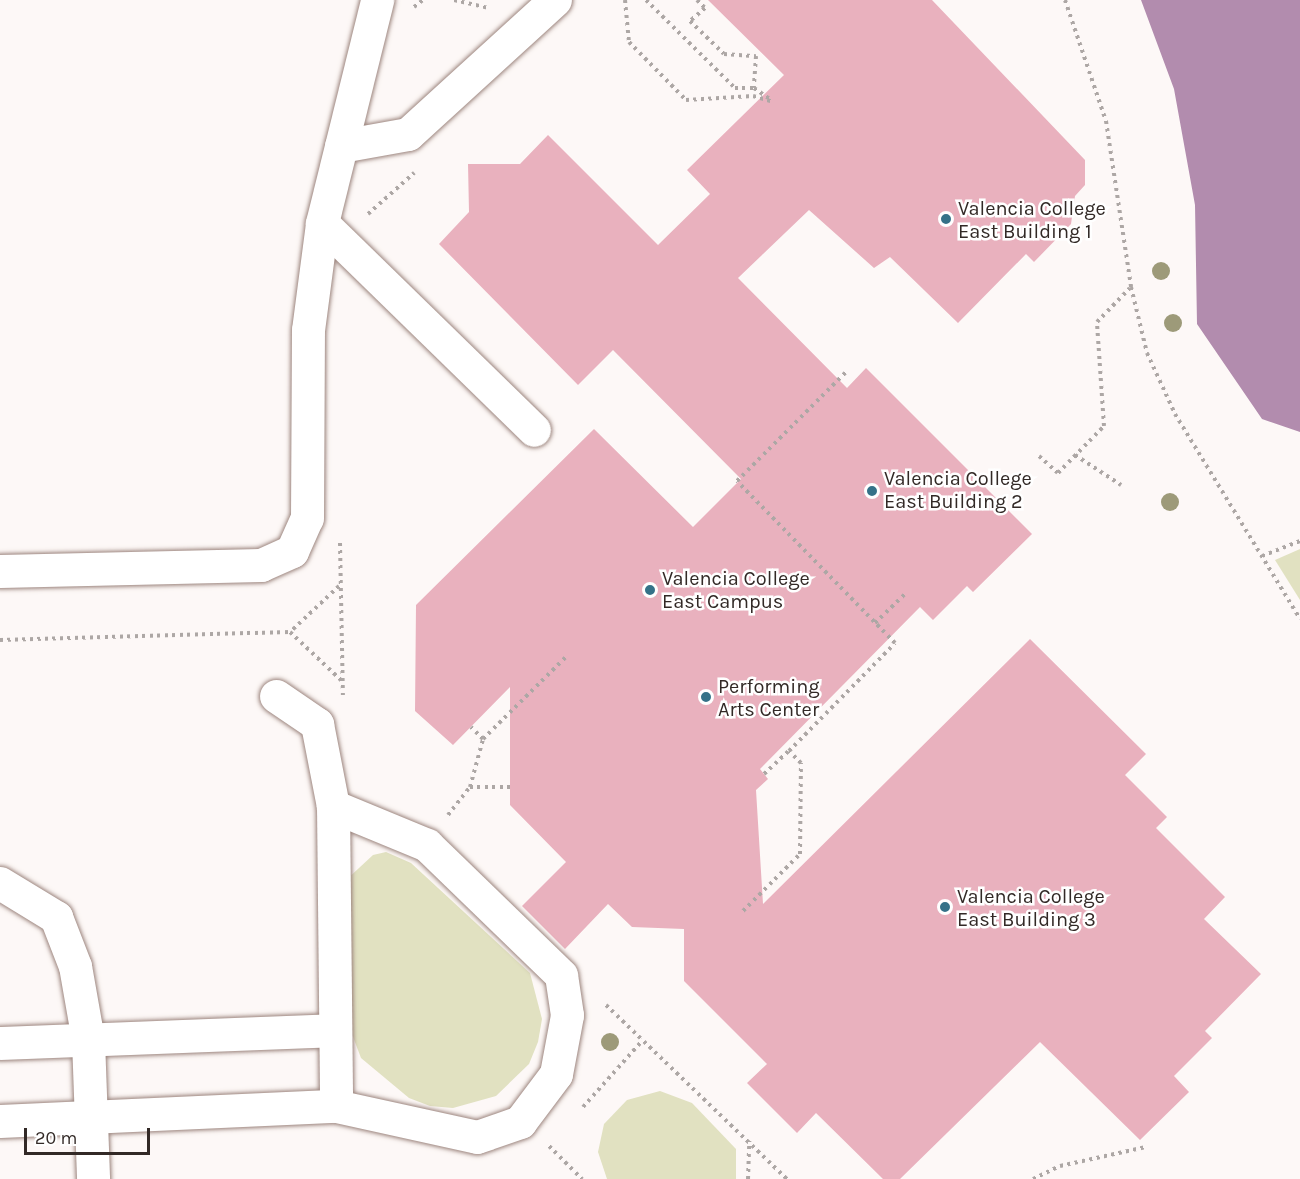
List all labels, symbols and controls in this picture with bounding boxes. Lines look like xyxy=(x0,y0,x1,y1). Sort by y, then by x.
place label: Valencia College East Building 1 xyxy=(958,196,1106,243)
marker: Valencia College East Building 1 xyxy=(939,212,953,226)
place label: Valencia College East Building 2 xyxy=(884,467,1032,514)
marker: Valencia College East Building 2 xyxy=(865,484,879,498)
place label: Valencia College East Campus xyxy=(662,566,810,613)
marker: Valencia College East Campus xyxy=(643,583,657,597)
place label: Performing Arts Center xyxy=(718,674,820,721)
marker: Performing Arts Center xyxy=(699,690,713,704)
place label: Valencia College East Building 3 xyxy=(957,884,1105,931)
marker: Valencia College East Building 3 xyxy=(938,900,952,914)
scale bar xyxy=(27,1116,153,1154)
text: 20 m xyxy=(35,1127,77,1149)

